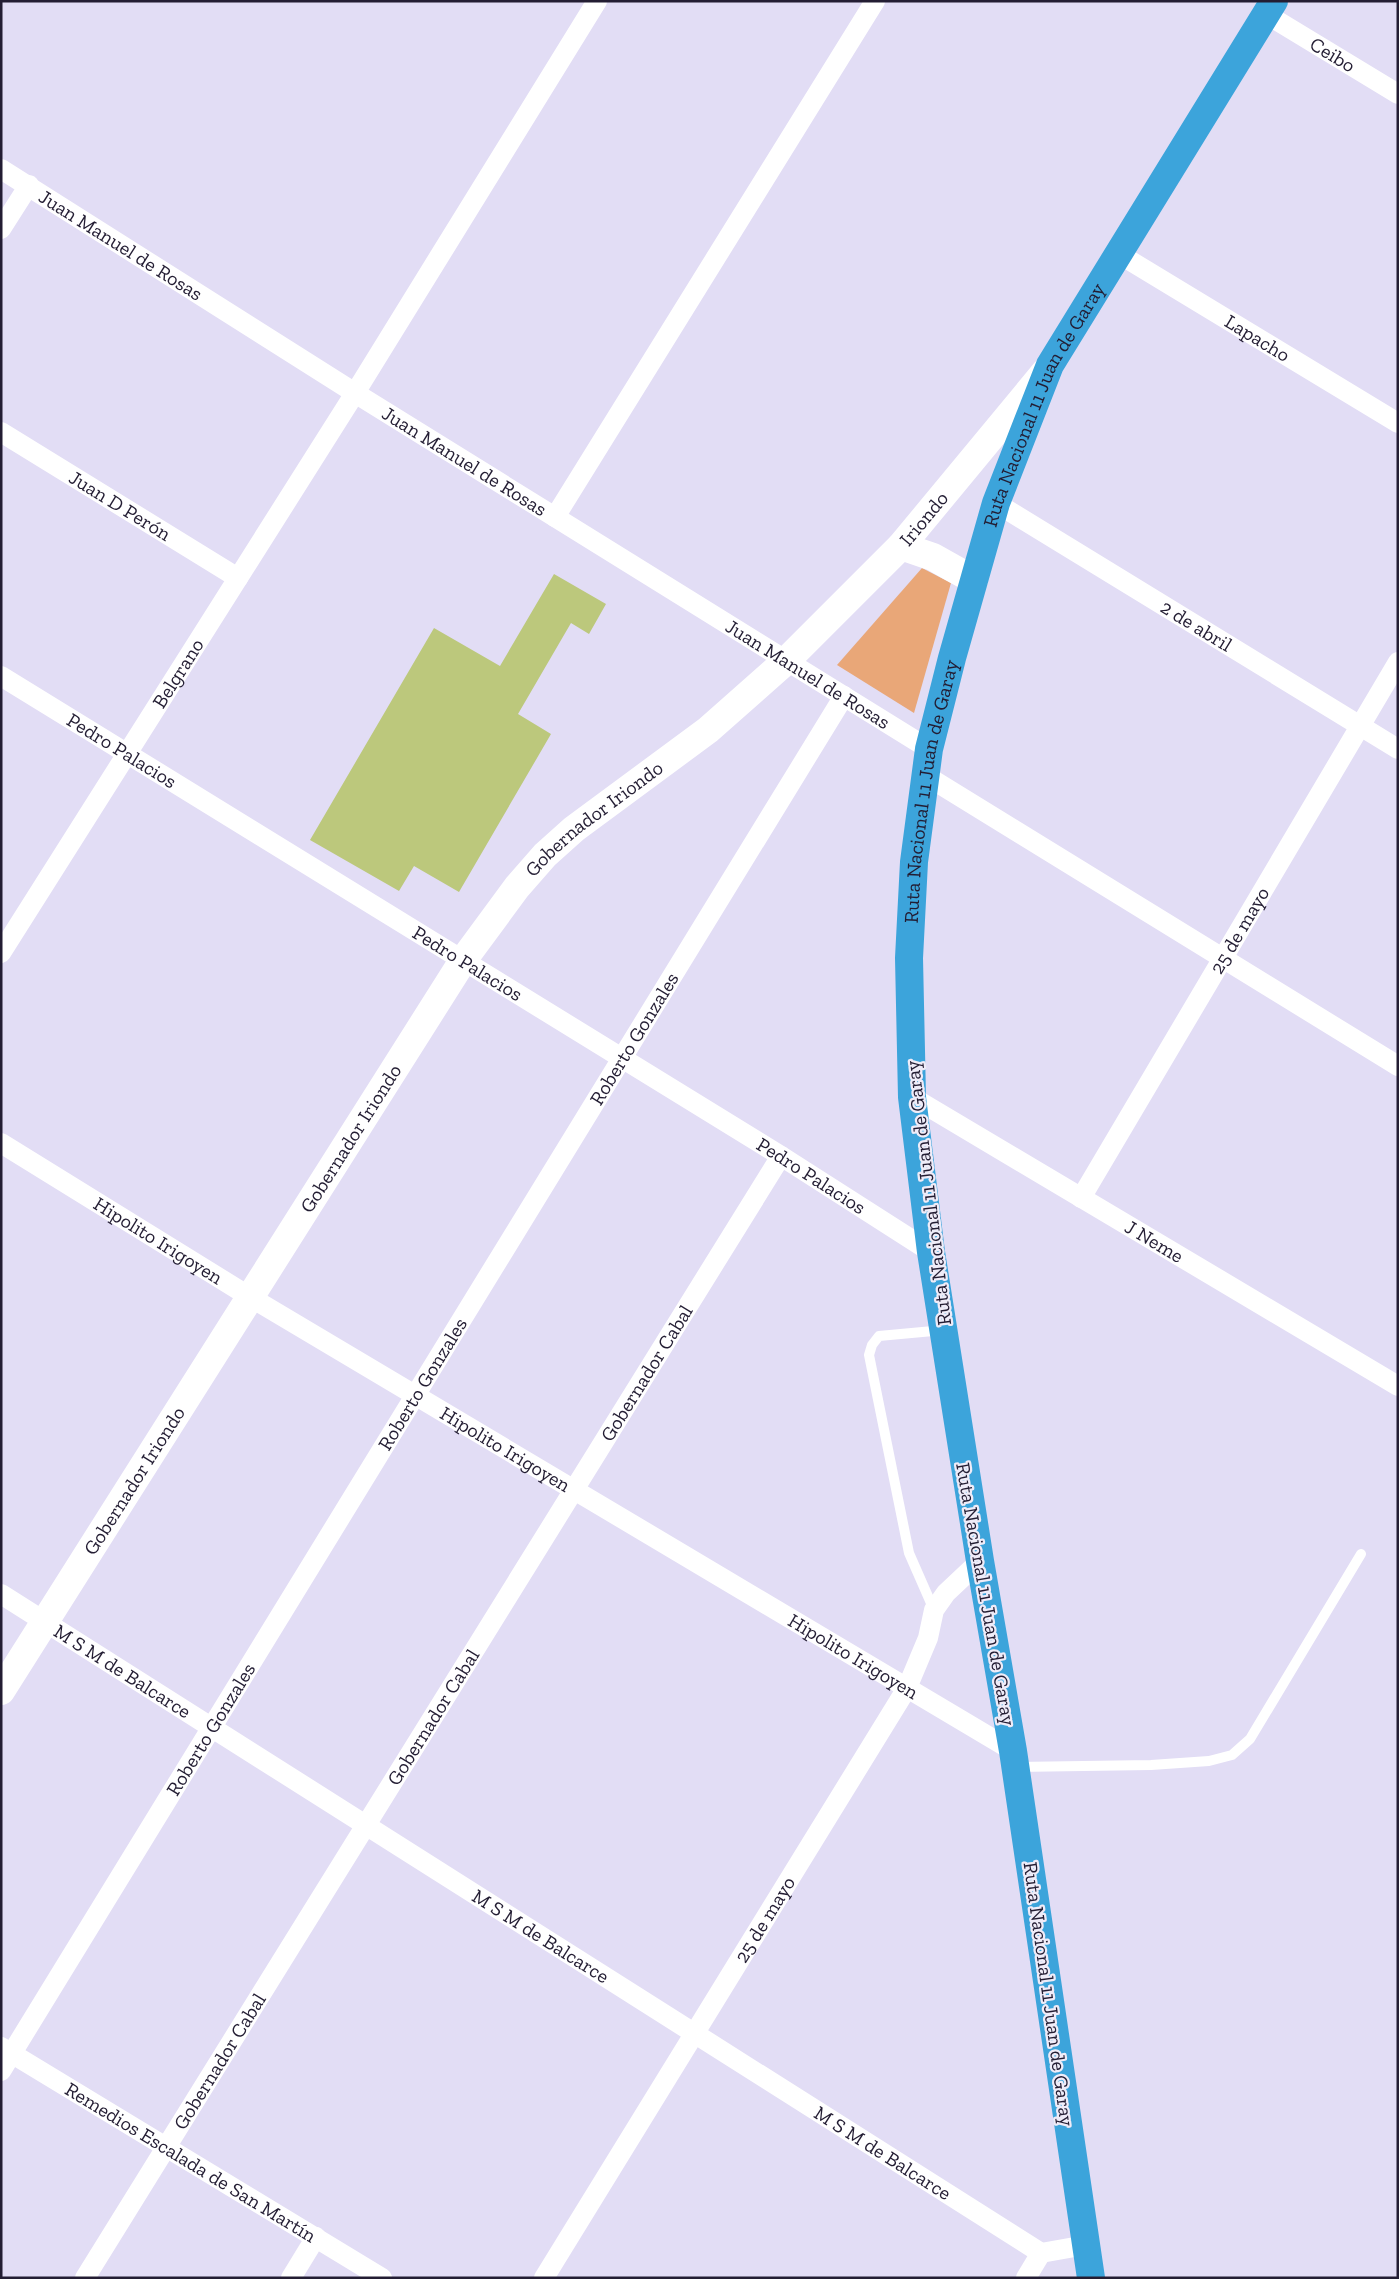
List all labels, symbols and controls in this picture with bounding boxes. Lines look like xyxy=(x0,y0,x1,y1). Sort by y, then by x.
street label: Ceibo xyxy=(1306,31,1360,77)
street label: Juan Manuel de Rosas xyxy=(35,184,207,306)
street label: Ruta Nacional 11 Juan de Garay xyxy=(978,278,1110,530)
street label: Lapacho xyxy=(1221,309,1295,367)
street label: Juan Manuel de Rosas xyxy=(378,401,551,521)
street label: Juan D Perón xyxy=(65,465,176,546)
street label: Iriondo xyxy=(894,486,953,551)
street label: 2 de abril xyxy=(1156,595,1237,657)
street label: Juan Manuel de Rosas xyxy=(721,614,895,734)
street label: Belgrano xyxy=(147,634,209,712)
street label: Ruta Nacional 11 Juan de Garay xyxy=(899,656,963,924)
street label: Pedro Palacios xyxy=(63,708,181,793)
street label: Gobernador Iriondo xyxy=(520,755,668,881)
street label: 25 de mayo xyxy=(1204,883,1274,978)
street label: Pedro Palacios xyxy=(408,920,527,1006)
street label: Roberto Gonzales xyxy=(584,968,684,1109)
street label: Ruta Nacional 11 Juan de Garay xyxy=(900,1058,956,1327)
street label: Gobernador Iriondo xyxy=(295,1060,406,1217)
street label: Pedro Palacios xyxy=(752,1132,870,1219)
street label: Hipolito Irigoyen xyxy=(89,1191,228,1290)
street label: J Neme xyxy=(1121,1214,1188,1268)
street label: Gobernador Cabal xyxy=(595,1300,698,1446)
street label: Roberto Gonzales xyxy=(373,1313,472,1455)
street label: Hipolito Irigoyen xyxy=(436,1401,575,1497)
street label: Gobernador Iriondo xyxy=(78,1402,190,1559)
street label: Ruta Nacional 11 Juan de Garay xyxy=(951,1461,1021,1728)
street label: Hipolito Irigoyen xyxy=(784,1608,923,1704)
street label: M S M de Balcarce xyxy=(50,1619,196,1723)
street label: Gobernador Cabal xyxy=(382,1645,484,1790)
street label: Roberto Gonzales xyxy=(161,1658,260,1800)
street label: Ruta Nacional 11 Juan de Garay xyxy=(1019,1860,1080,2128)
street label: 25 de mayo xyxy=(729,1872,800,1967)
street label: M S M de Balcarce xyxy=(468,1884,614,1988)
street label: Gobernador Cabal xyxy=(168,1989,271,2134)
street label: Remedios Escalada de San Martín xyxy=(61,2077,321,2248)
street label: M S M de Balcarce xyxy=(810,2100,956,2205)

